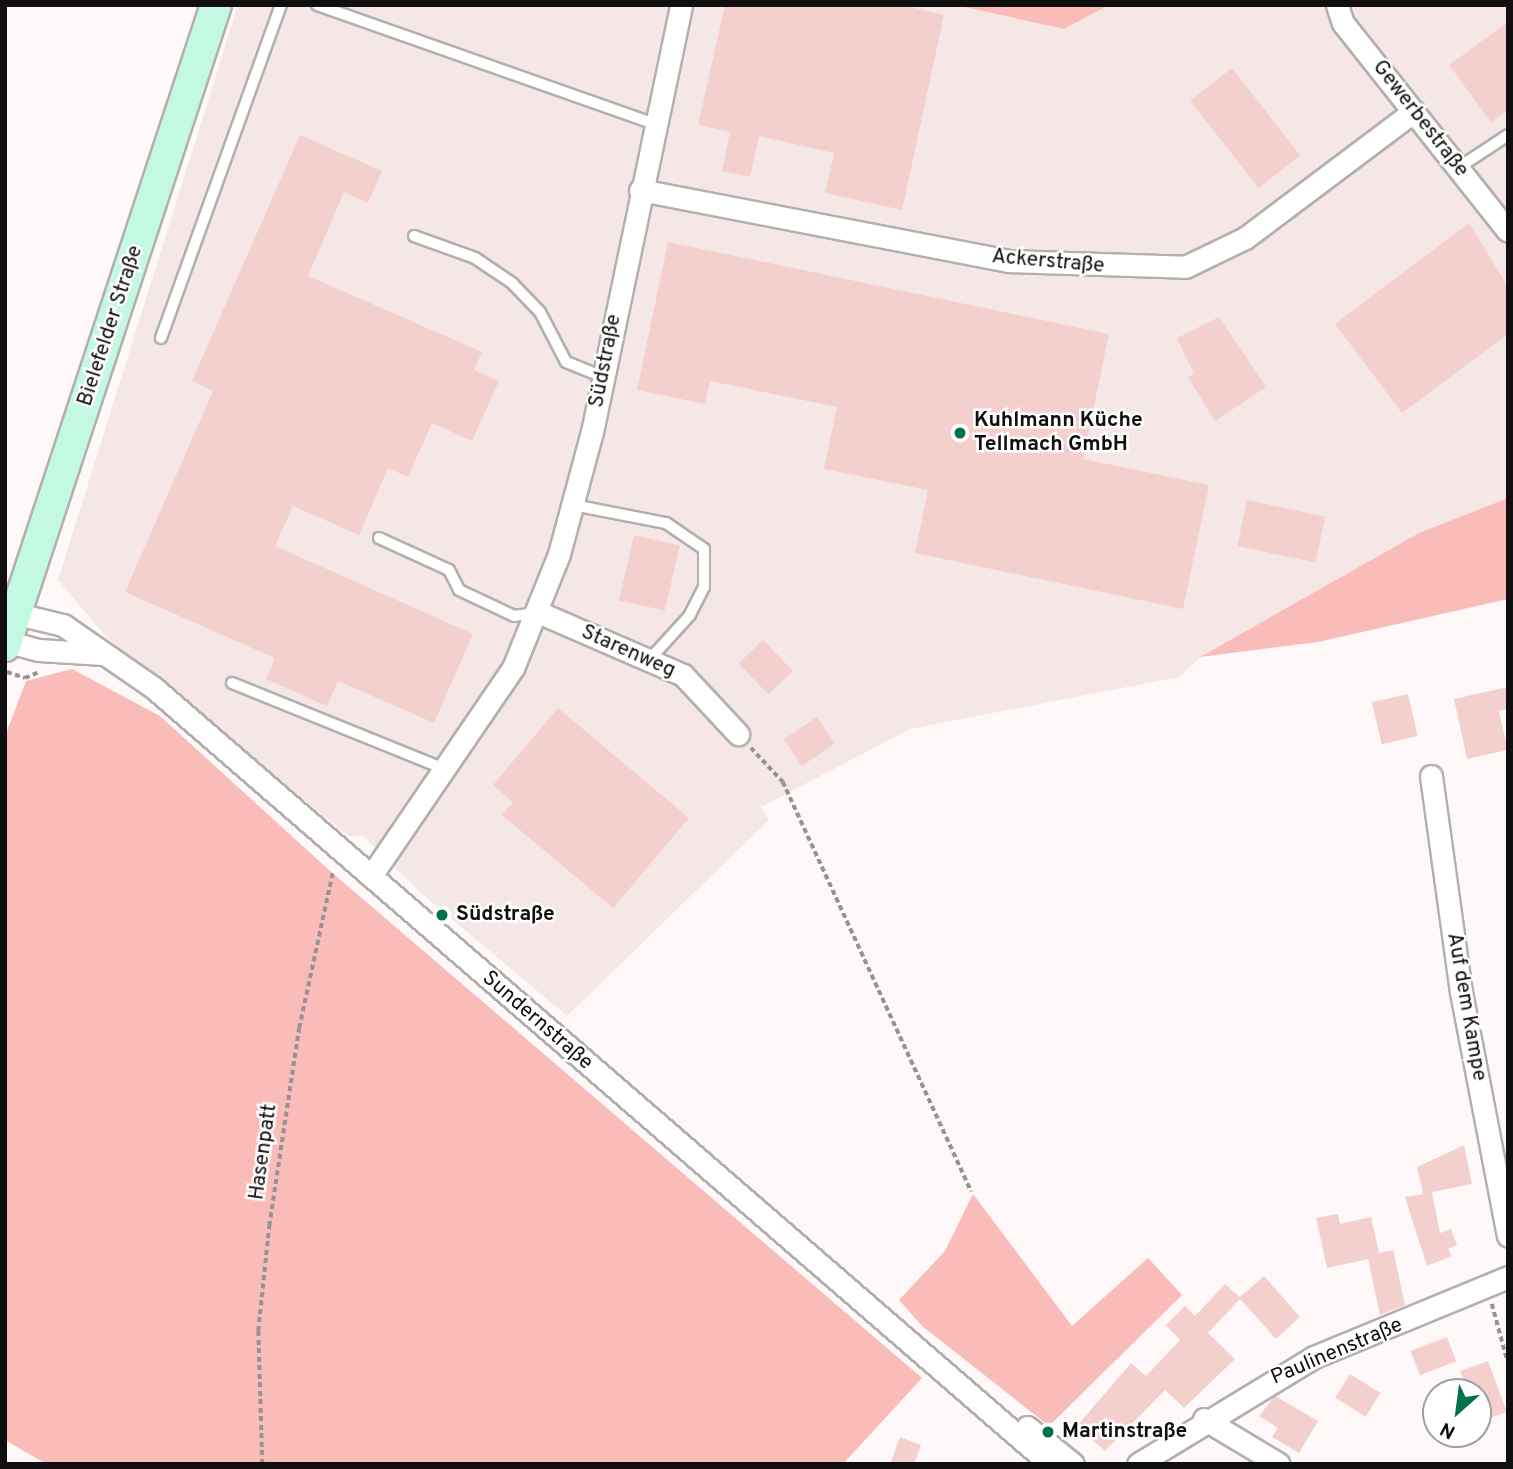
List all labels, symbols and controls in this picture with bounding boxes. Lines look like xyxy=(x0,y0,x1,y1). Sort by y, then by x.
street label: Gewerbestraße xyxy=(1366,55,1474,183)
street label: Bielefelder Straße xyxy=(73,242,149,410)
street label: Ackerstraße xyxy=(991,245,1105,279)
street label: Südstraße xyxy=(585,312,627,410)
place label: Kuhlmann Küche Tellmach GmbH xyxy=(974,408,1143,458)
marker: Kuhlmann Küche Tellmach GmbH xyxy=(952,425,968,441)
street label: Starenweg xyxy=(577,620,679,684)
place label: Südstraße xyxy=(456,902,555,928)
marker: Südstraße xyxy=(434,907,450,923)
street label: Auf dem Kampe xyxy=(1441,931,1491,1083)
street label: Sundernstraße xyxy=(477,966,597,1076)
street label: Hasenpatt xyxy=(245,1102,283,1202)
street label: Paulinenstraße xyxy=(1267,1313,1407,1391)
north arrow xyxy=(1422,1378,1492,1448)
text: N xyxy=(1436,1416,1460,1444)
place label: Martinstraße xyxy=(1062,1419,1187,1445)
marker: Martinstraße xyxy=(1040,1424,1056,1440)

